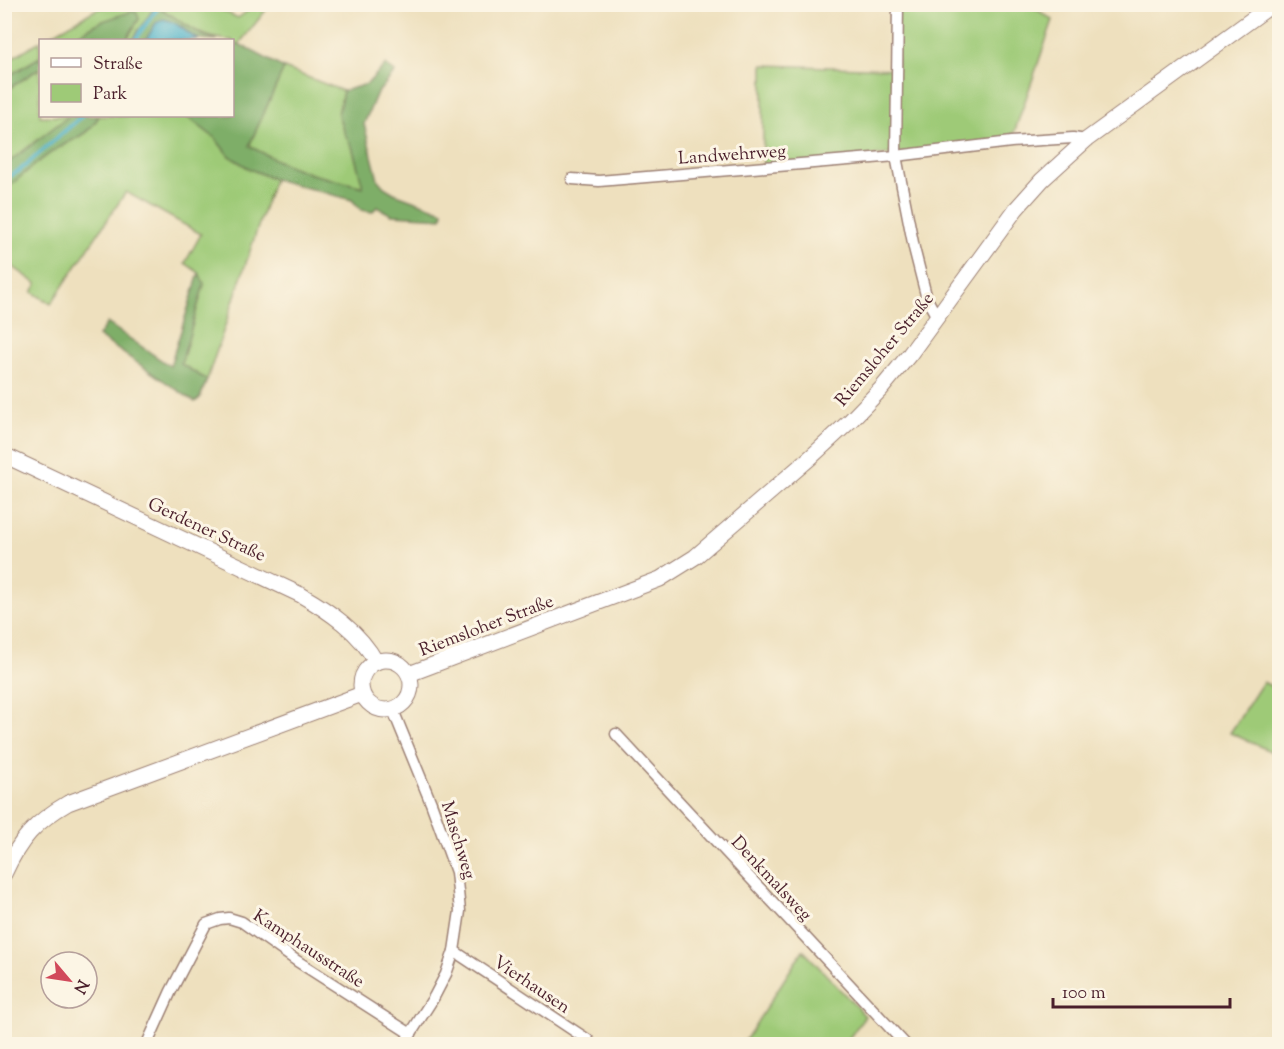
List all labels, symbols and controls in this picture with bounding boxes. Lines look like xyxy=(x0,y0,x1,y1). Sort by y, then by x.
legend xyxy=(39,39,234,117)
text: Straße xyxy=(93,52,143,78)
text: Park xyxy=(93,82,128,108)
street label: Landwehrweg xyxy=(677,139,787,173)
street label: Riemsloher Straße xyxy=(830,288,941,413)
street label: Gerdener Straße xyxy=(143,492,269,570)
street label: Riemsloher Straße xyxy=(416,589,558,664)
street label: Maschweg xyxy=(433,798,481,883)
street label: Denkmalsweg xyxy=(724,831,817,928)
street label: Kamphausstraße xyxy=(247,904,369,995)
north arrow xyxy=(39,950,99,1010)
street label: Vierhausen xyxy=(487,950,575,1021)
scale bar xyxy=(1053,971,1230,1009)
text: N xyxy=(67,975,93,997)
text: 100 m xyxy=(1062,981,1106,1007)

